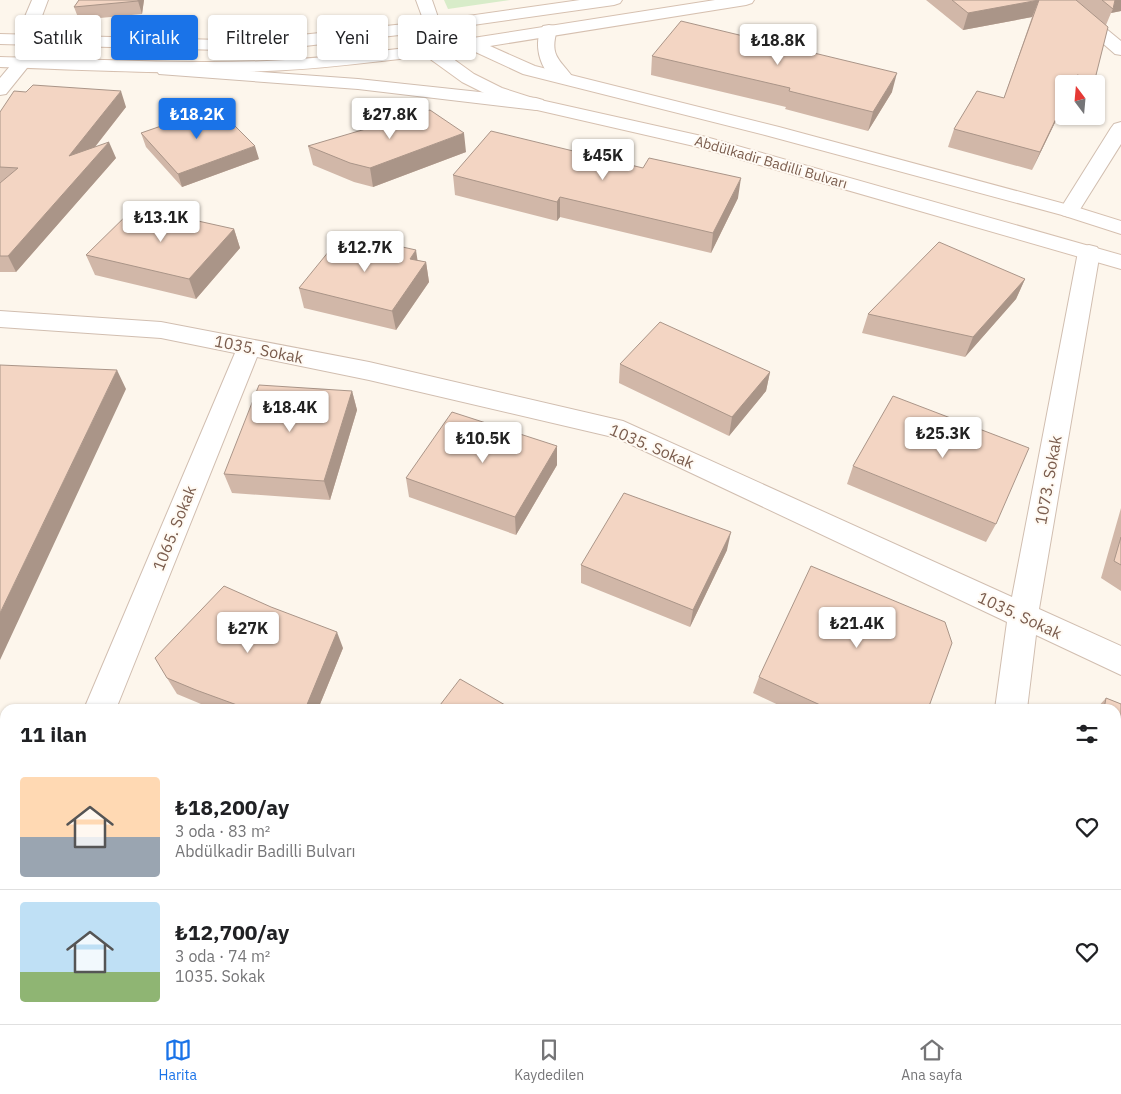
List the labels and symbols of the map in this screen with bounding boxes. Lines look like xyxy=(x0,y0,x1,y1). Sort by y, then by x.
pin: ₺18.8K xyxy=(737,23,819,66)
north arrow xyxy=(1055,75,1105,125)
pin: ₺18.2K xyxy=(156,98,238,140)
pin: ₺27.8K xyxy=(349,98,431,140)
street label: Abdülkadir Badilli Bulvarı xyxy=(693,132,849,192)
pin: ₺45K xyxy=(573,138,633,181)
pin: ₺13.1K xyxy=(120,200,202,243)
pin: ₺12.7K xyxy=(324,230,406,273)
street label: 1035. Sokak xyxy=(213,331,306,368)
pin: ₺18.4K xyxy=(249,390,331,433)
pin: ₺25.3K xyxy=(902,416,984,459)
street label: 1035. Sokak xyxy=(607,419,698,473)
pin: ₺10.5K xyxy=(442,422,524,464)
street label: 1073. Sokak xyxy=(1030,433,1066,526)
street label: 1065. Sokak xyxy=(148,482,200,574)
street label: 1035. Sokak xyxy=(975,587,1066,643)
pin: ₺21.4K xyxy=(816,606,898,649)
pin: ₺27K xyxy=(218,612,278,654)

